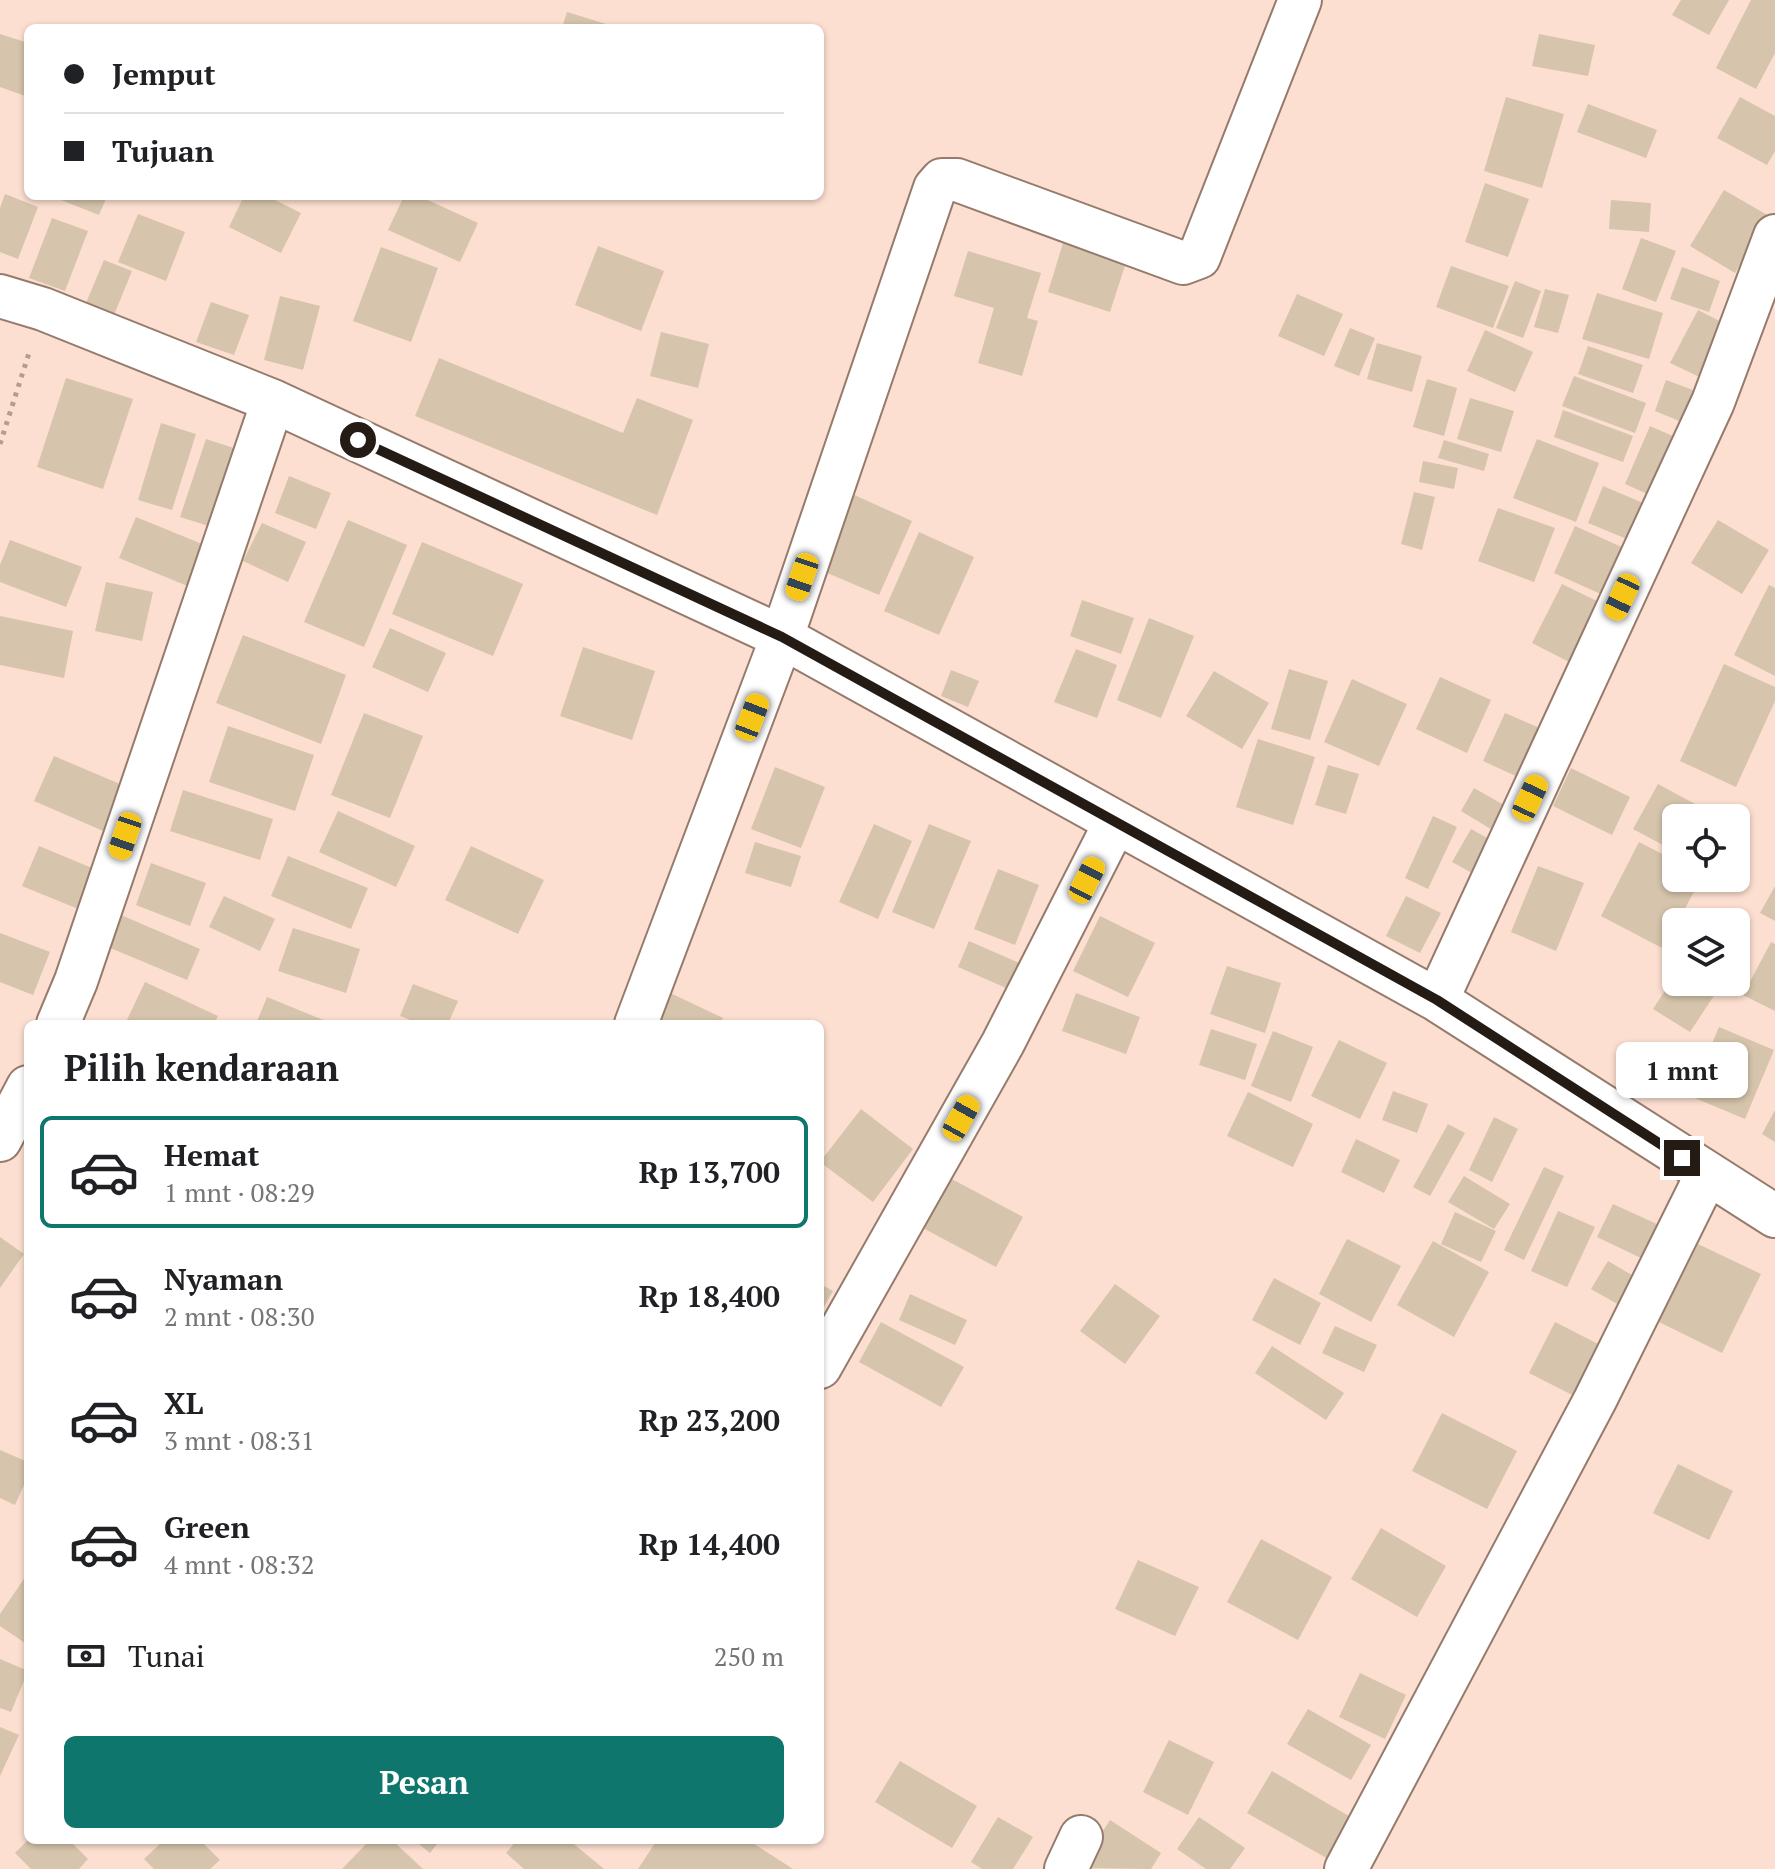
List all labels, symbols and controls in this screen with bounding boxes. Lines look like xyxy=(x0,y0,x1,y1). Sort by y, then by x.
text: Jemput xyxy=(112,54,216,94)
text: Tujuan xyxy=(112,131,214,171)
route start xyxy=(340,422,376,458)
car xyxy=(783,550,821,604)
car xyxy=(1601,570,1643,624)
car xyxy=(732,690,772,744)
car xyxy=(1509,771,1551,825)
map controls xyxy=(1662,804,1750,996)
button: locate xyxy=(1662,804,1750,892)
car xyxy=(106,809,144,863)
car xyxy=(1065,853,1109,907)
button: layers xyxy=(1662,908,1750,996)
callout: 1 mnt xyxy=(1616,1042,1748,1098)
text: Pilih kendaraan xyxy=(64,1044,339,1091)
text: 1 mnt xyxy=(1646,1053,1718,1087)
car xyxy=(939,1091,983,1145)
text: Hemat xyxy=(164,1135,260,1175)
icon: car xyxy=(68,1136,140,1208)
route end xyxy=(1664,1140,1700,1176)
text: Rp 13,700 xyxy=(639,1152,780,1192)
text: 1 mnt · 08:29 xyxy=(164,1175,315,1209)
text: Nyaman xyxy=(164,1259,283,1299)
icon: car xyxy=(68,1260,140,1332)
text: Rp 18,400 xyxy=(639,1276,780,1316)
text: 2 mnt · 08:30 xyxy=(164,1299,315,1333)
text: XL xyxy=(164,1383,203,1423)
icon: car xyxy=(68,1384,140,1456)
text: Rp 23,200 xyxy=(639,1400,780,1440)
text: 3 mnt · 08:31 xyxy=(164,1423,315,1457)
text: Green xyxy=(164,1507,250,1547)
icon: car xyxy=(68,1508,140,1580)
text: Rp 14,400 xyxy=(639,1524,780,1564)
text: 4 mnt · 08:32 xyxy=(164,1547,315,1581)
icon: cash xyxy=(64,1634,108,1678)
text: Tunai xyxy=(128,1636,205,1676)
text: 250 m xyxy=(714,1639,784,1673)
button: Pesan xyxy=(64,1736,784,1828)

